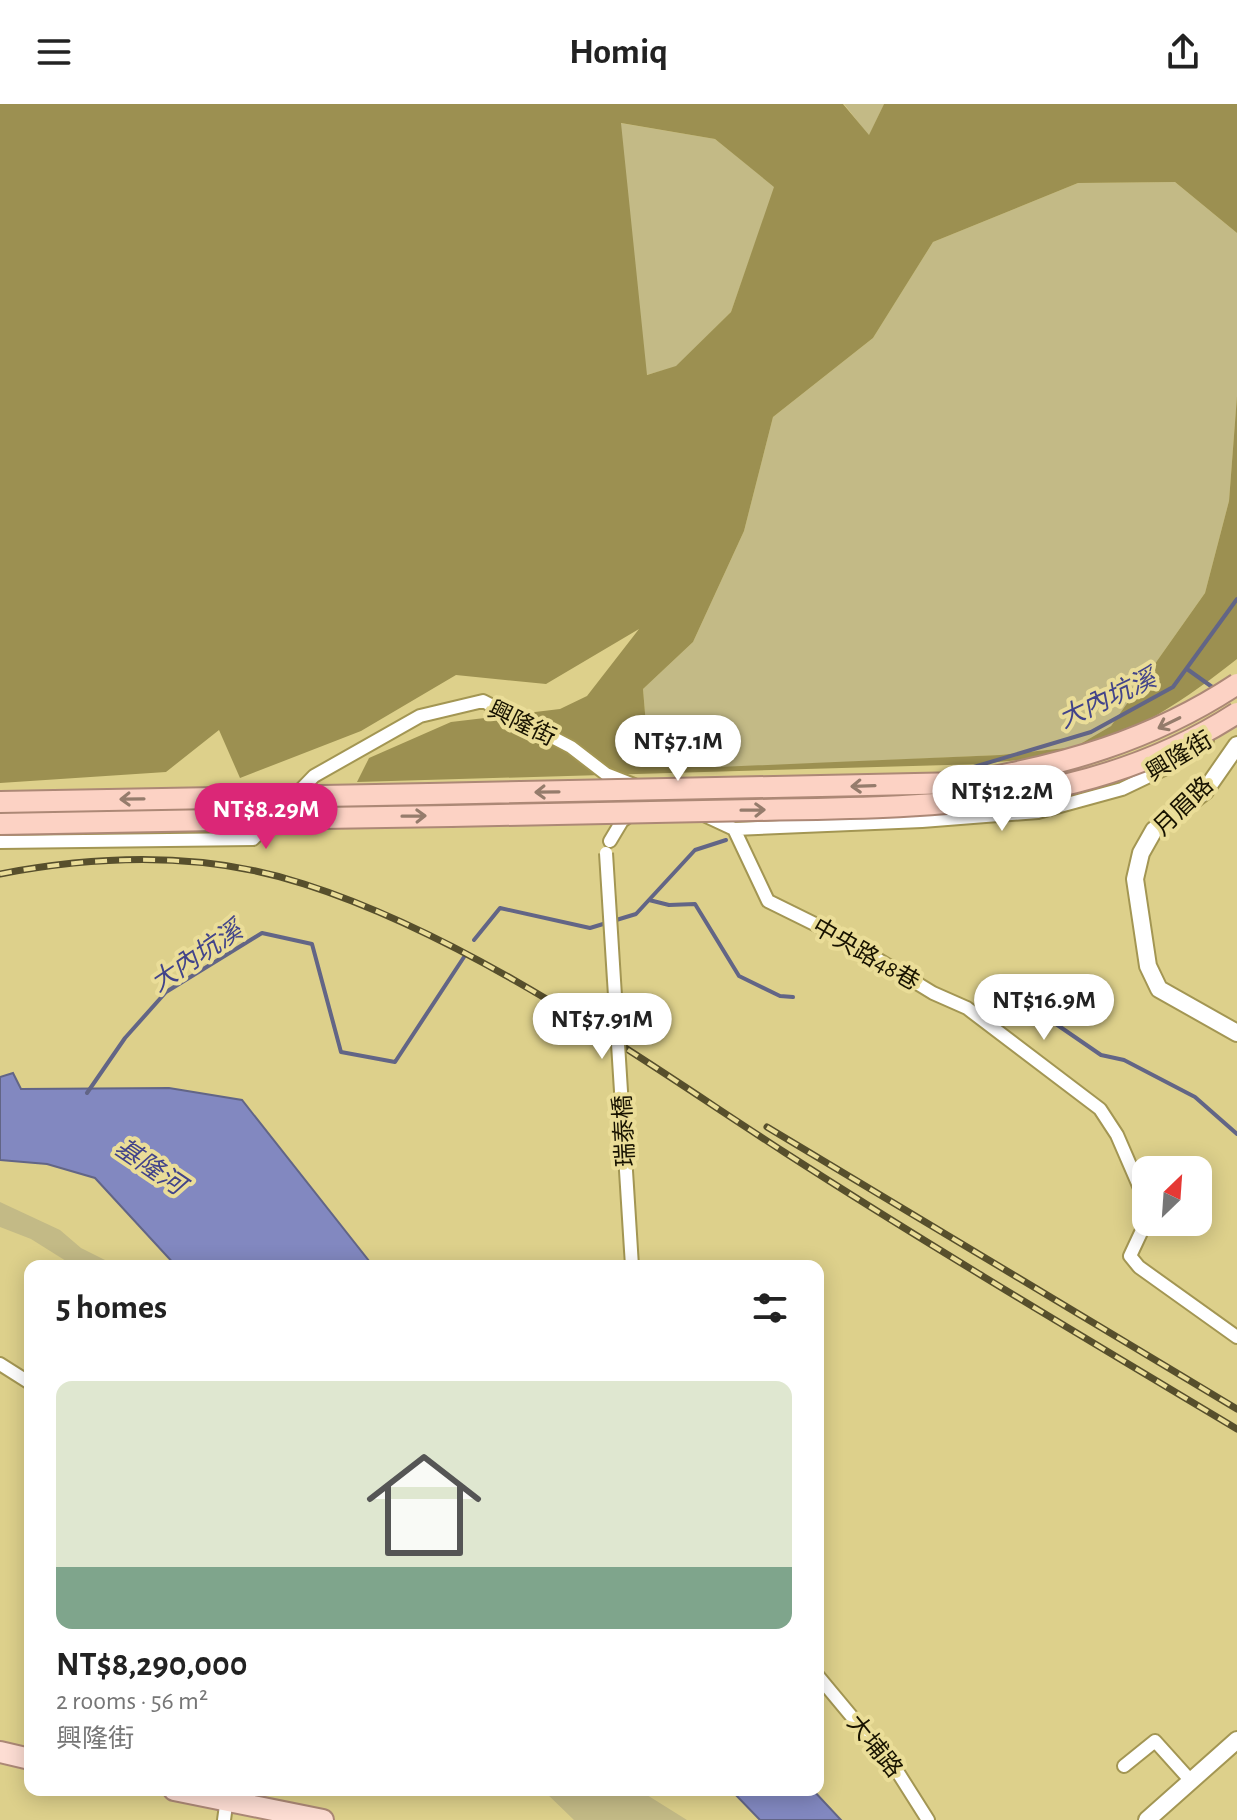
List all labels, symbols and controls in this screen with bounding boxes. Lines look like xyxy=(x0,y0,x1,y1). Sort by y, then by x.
icon: menu xyxy=(32,30,76,74)
icon: share xyxy=(1161,30,1205,74)
text: Homiq xyxy=(569,34,668,70)
water label: 大內坑溪 xyxy=(1054,662,1164,733)
street label: 興隆街 xyxy=(484,696,560,750)
pin: NT$7.1M xyxy=(604,715,752,783)
one-way arrow xyxy=(1158,715,1182,731)
street label: 興隆街 xyxy=(1141,726,1217,786)
text: NT$7.1M xyxy=(633,728,723,754)
pin: NT$12.2M xyxy=(919,765,1085,833)
street label: 月眉路 xyxy=(1148,772,1218,840)
text: NT$12.2M xyxy=(950,778,1054,804)
one-way arrow xyxy=(850,779,877,794)
pin: NT$8.29M xyxy=(183,783,349,851)
one-way arrow xyxy=(534,784,561,800)
one-way arrow xyxy=(119,792,146,807)
text: NT$8.29M xyxy=(213,796,319,822)
one-way arrow xyxy=(739,802,766,818)
one-way arrow xyxy=(400,809,427,824)
water label: 大內坑溪 xyxy=(145,913,250,997)
street label: 中央路48巷 xyxy=(808,913,924,995)
pin: NT$16.9M xyxy=(961,974,1127,1042)
text: NT$16.9M xyxy=(992,987,1096,1013)
pin: NT$7.91M xyxy=(519,993,685,1061)
text: NT$7.91M xyxy=(551,1006,653,1032)
street label: 瑞泰橋 xyxy=(609,1094,639,1168)
water label: 基隆河 xyxy=(110,1133,194,1202)
north arrow xyxy=(1132,1156,1212,1236)
map controls xyxy=(1132,1156,1212,1236)
icon: filters xyxy=(748,1286,792,1330)
text: 5 homes xyxy=(56,1291,167,1325)
icon: home xyxy=(352,1433,496,1577)
text: NT$8,290,000 xyxy=(56,1648,247,1682)
text: 2 rooms · 56 m² xyxy=(56,1688,208,1714)
street label: 大埔路 xyxy=(842,1710,908,1782)
text: 興隆街 xyxy=(56,1726,134,1752)

